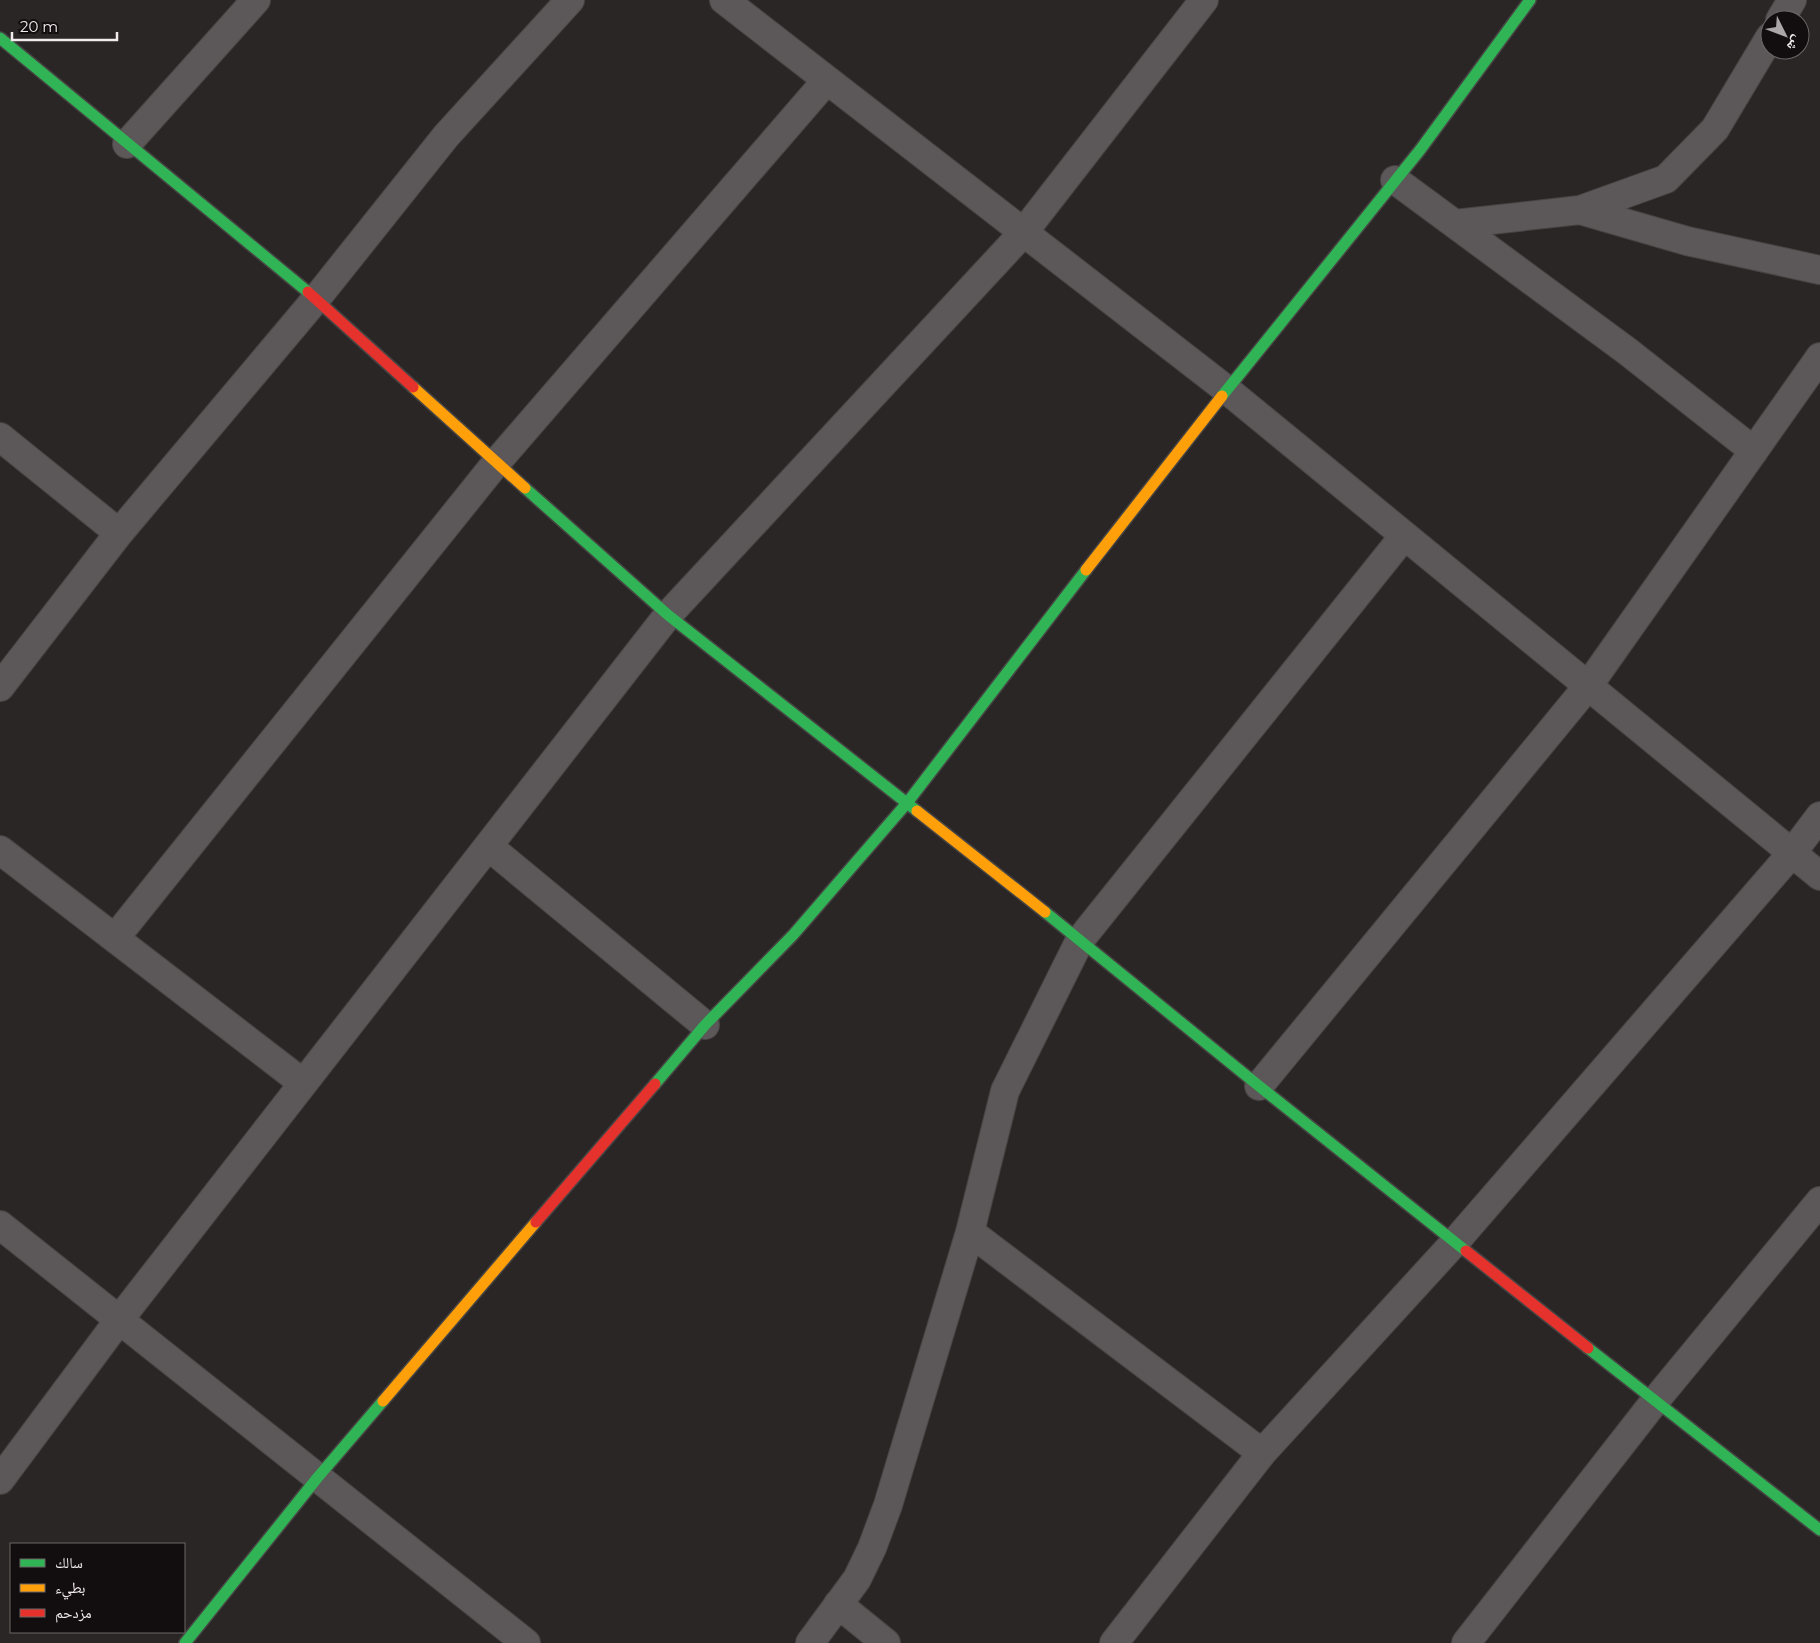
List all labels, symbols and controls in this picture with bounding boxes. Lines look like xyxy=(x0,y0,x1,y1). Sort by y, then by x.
scale bar xyxy=(12,10,118,42)
north arrow xyxy=(1760,10,1810,60)
text: 20 m xyxy=(20,17,58,36)
text: ش xyxy=(1783,32,1806,55)
legend xyxy=(10,1543,185,1633)
text: سالك xyxy=(55,1553,83,1572)
text: بطيء xyxy=(55,1578,85,1600)
text: مزدحم xyxy=(55,1603,92,1623)

